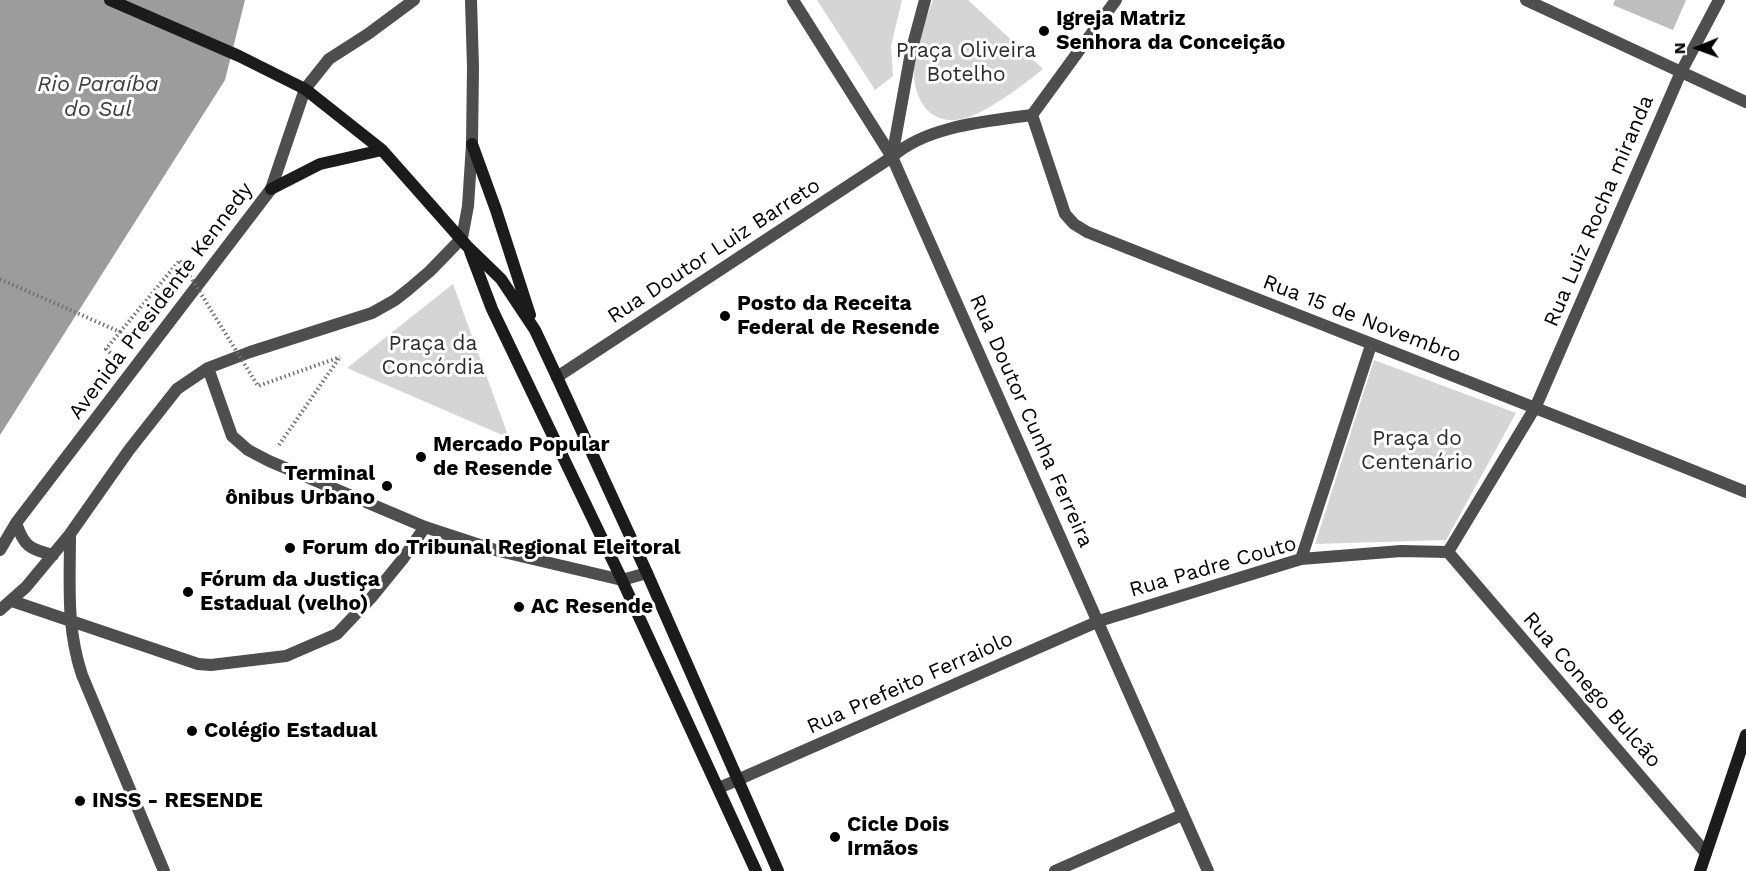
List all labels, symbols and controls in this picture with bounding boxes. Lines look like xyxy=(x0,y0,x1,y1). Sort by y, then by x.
place label: Igreja Matriz Senhora da Conceição xyxy=(1056,6,1285,56)
north arrow xyxy=(1668,18,1728,78)
marker: Igreja Matriz Senhora da Conceição xyxy=(1037,24,1051,38)
park label: Praça Oliveira Botelho xyxy=(896,38,1036,88)
text: N xyxy=(1670,42,1689,54)
water label: Rio Paraíba do Sul xyxy=(37,72,159,124)
street label: Rua Luiz Rocha miranda xyxy=(1539,92,1659,330)
street label: Rua Doutor Luiz Barreto xyxy=(603,173,825,329)
street label: Avenida Presidente Kennedy xyxy=(64,178,258,424)
street label: Rua 15 de Novembro xyxy=(1259,269,1465,369)
place label: Posto da Receita Federal de Resende xyxy=(737,291,940,341)
street label: Rua Doutor Cunha Ferreira xyxy=(964,291,1098,551)
marker: Posto da Receita Federal de Resende xyxy=(718,309,732,323)
park label: Praça da Concórdia xyxy=(381,331,485,381)
park label: Praça do Centenário xyxy=(1361,426,1473,476)
place label: Mercado Popular de Resende xyxy=(433,432,610,482)
marker: Mercado Popular de Resende xyxy=(414,450,428,464)
place label: Terminal ônibus Urbano xyxy=(225,461,375,511)
marker: Terminal ônibus Urbano xyxy=(380,479,394,493)
street label: Rua Padre Couto xyxy=(1127,531,1299,603)
place label: Forum do Tribunal Regional Eleitoral xyxy=(302,535,681,561)
marker: Forum do Tribunal Regional Eleitoral xyxy=(283,541,297,555)
place label: Fórum da Justiça Estadual (velho) xyxy=(200,567,380,617)
marker: Fórum da Justiça Estadual (velho) xyxy=(181,585,195,599)
place label: AC Resende xyxy=(531,594,653,620)
marker: AC Resende xyxy=(512,600,526,614)
street label: Rua Conego Bulcão xyxy=(1517,607,1667,773)
street label: Rua Prefeito Ferraiolo xyxy=(803,626,1017,740)
place label: Colégio Estadual xyxy=(204,718,377,744)
marker: Colégio Estadual xyxy=(185,724,199,738)
place label: INSS - RESENDE xyxy=(92,788,263,814)
marker: INSS - RESENDE xyxy=(73,794,87,808)
place label: Cicle Dois Irmãos xyxy=(847,812,949,862)
marker: Cicle Dois Irmãos xyxy=(828,830,842,844)

